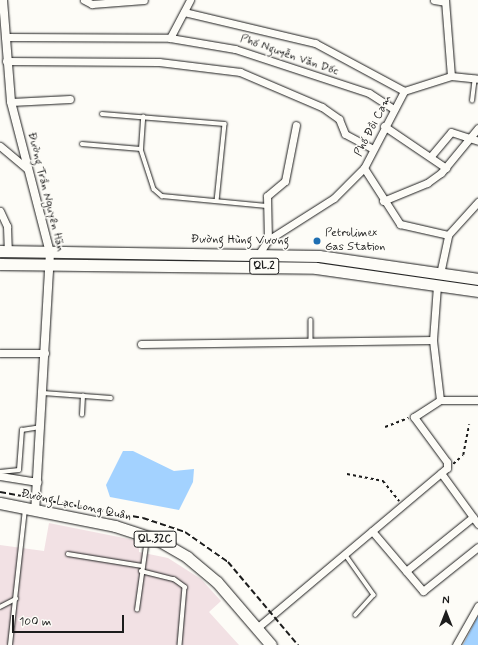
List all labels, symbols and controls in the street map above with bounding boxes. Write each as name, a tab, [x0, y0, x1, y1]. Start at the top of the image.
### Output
street label: Phố Nguyễn Văn Dốc	[238, 32, 340, 80]
street label: Phố Đồi Cam	[352, 93, 396, 159]
street label: Đường Trần Nguyên Hãn	[23, 131, 67, 253]
place label: Petrolimex Gas Station	[325, 227, 383, 255]
street label: Đường Hùng Vương	[191, 233, 289, 249]
marker: Petrolimex Gas Station	[312, 236, 322, 246]
road number: QL.2	[249, 257, 279, 275]
street label: Đường Lạc Long Quân	[20, 487, 132, 525]
road number: QL.32C	[133, 530, 177, 548]
north arrow	[426, 593, 466, 633]
text: N	[442, 594, 450, 608]
scale bar	[14, 607, 126, 633]
text: 100 m	[19, 614, 51, 630]

